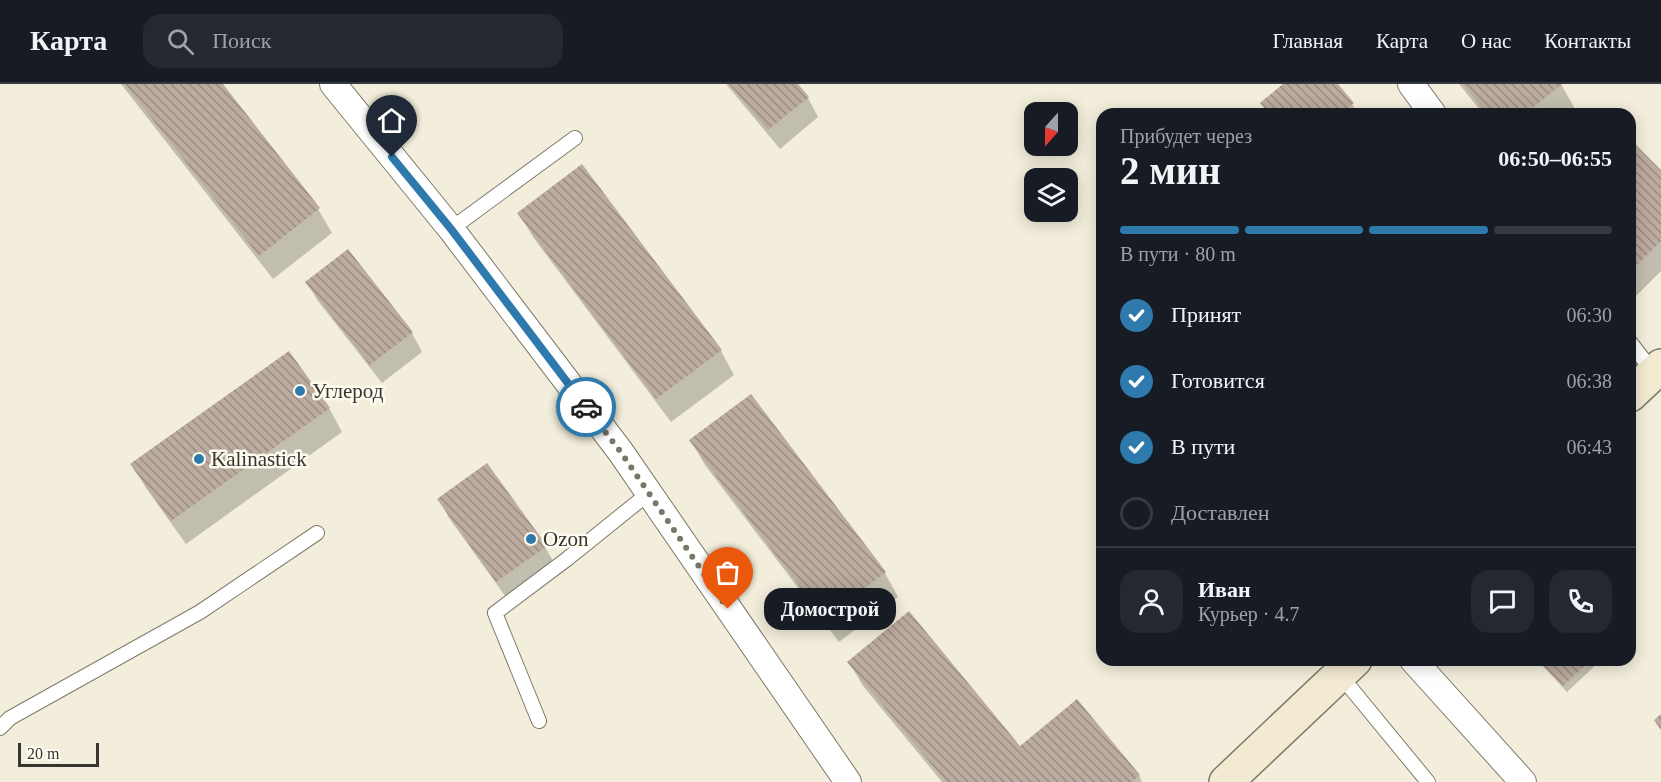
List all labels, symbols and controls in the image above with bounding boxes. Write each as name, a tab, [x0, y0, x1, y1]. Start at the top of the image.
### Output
search box	[143, 14, 563, 68]
text: Карта	[30, 25, 107, 56]
icon: search	[164, 25, 197, 58]
text: Поиск	[212, 28, 271, 53]
text: Главная	[1273, 29, 1343, 53]
text: Карта	[1376, 29, 1428, 53]
text: О нас	[1461, 29, 1511, 53]
text: Контакты	[1544, 29, 1631, 53]
pin	[366, 95, 417, 157]
north arrow	[1024, 102, 1078, 156]
map controls	[1024, 102, 1078, 222]
icon: home	[375, 104, 408, 137]
text: Прибудет через	[1120, 125, 1252, 147]
text: 06:50–06:55	[1498, 146, 1612, 171]
text: 2 мин	[1120, 149, 1221, 192]
button: layers	[1024, 168, 1078, 222]
text: В пути · 80 m	[1120, 243, 1236, 265]
icon: check	[1120, 299, 1153, 332]
text: Принят	[1171, 302, 1241, 327]
text: 06:30	[1566, 304, 1612, 326]
icon: check	[1120, 365, 1153, 398]
text: Готовится	[1171, 368, 1265, 393]
text: 06:38	[1566, 370, 1612, 392]
courier	[556, 377, 616, 437]
place label: Углерод	[312, 379, 384, 403]
marker: Углерод	[293, 384, 307, 398]
icon: car	[570, 391, 603, 424]
icon: check	[1120, 431, 1153, 464]
text: В пути	[1171, 434, 1235, 459]
text: 06:43	[1566, 436, 1612, 458]
place label: Kalinastick	[211, 447, 307, 471]
marker: Kalinastick	[192, 452, 206, 466]
text: Доставлен	[1171, 500, 1270, 525]
place label: Ozon	[543, 527, 589, 551]
marker: Ozon	[524, 532, 538, 546]
pin	[702, 547, 753, 609]
icon: bag	[711, 556, 744, 589]
button: person	[1120, 570, 1183, 633]
button: chat	[1471, 570, 1534, 633]
button: phone	[1549, 570, 1612, 633]
text: Иван	[1198, 577, 1251, 602]
callout: Домострой	[764, 588, 896, 630]
text: Домострой	[781, 598, 879, 620]
text: Курьер · 4.7	[1198, 603, 1300, 625]
scale bar	[18, 740, 99, 768]
text: 20 m	[27, 745, 59, 762]

